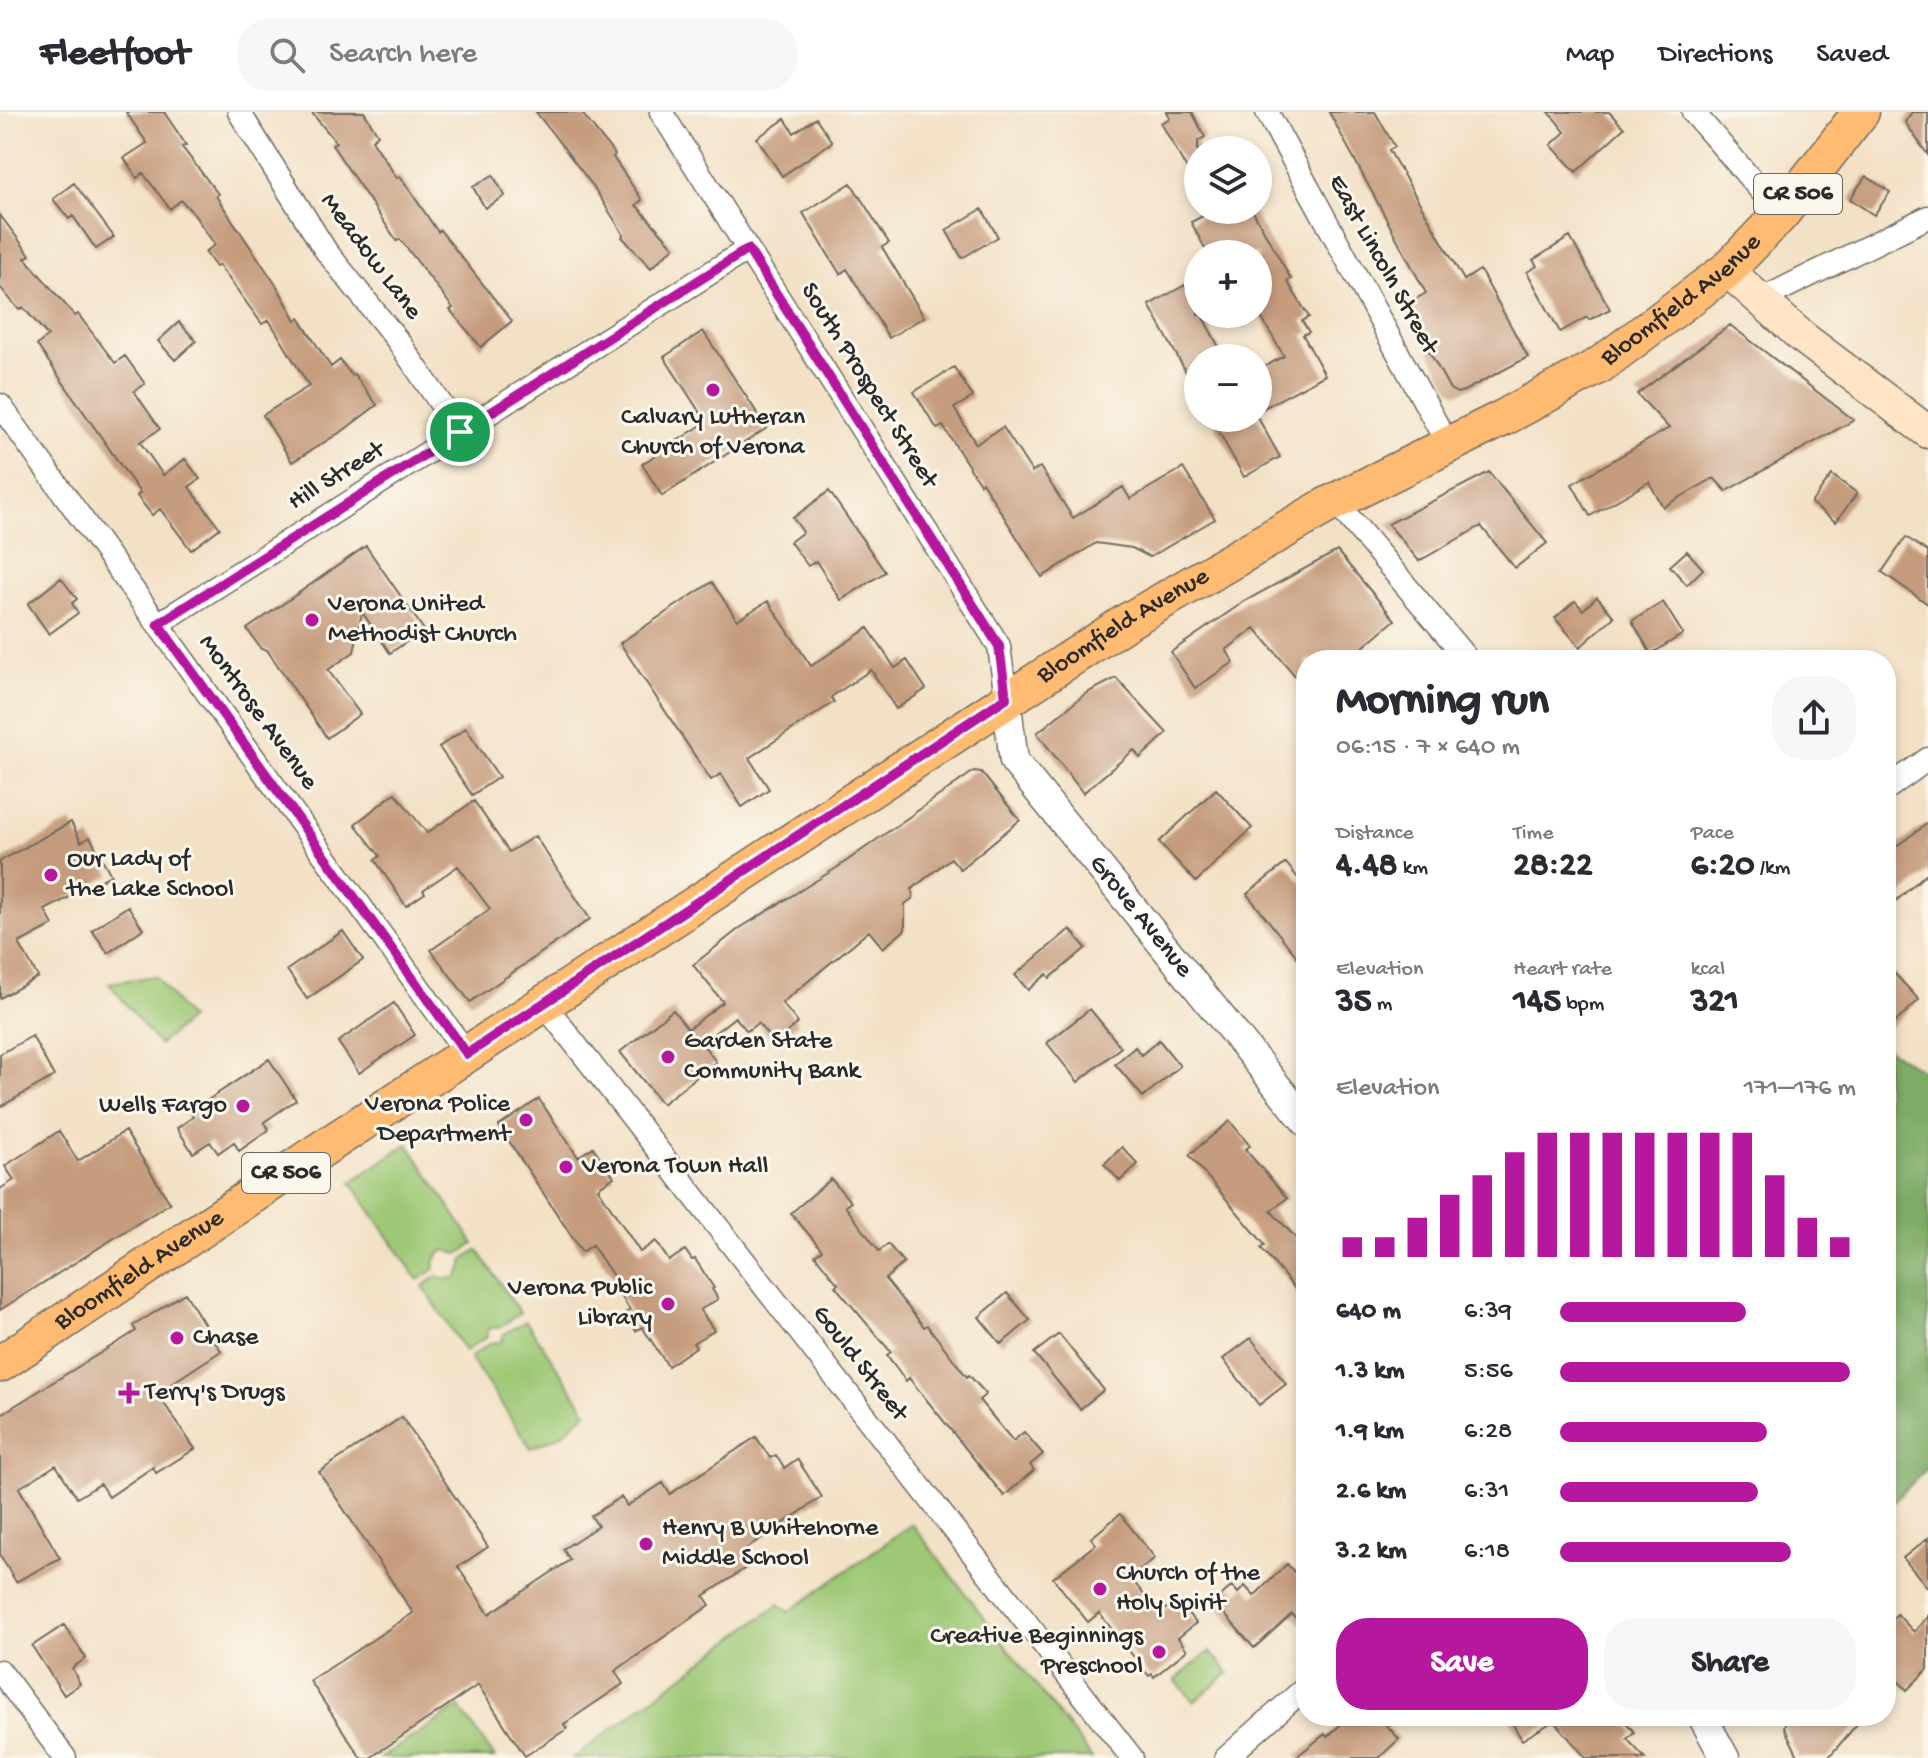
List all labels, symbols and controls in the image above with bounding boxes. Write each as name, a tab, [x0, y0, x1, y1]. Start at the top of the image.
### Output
search box	[237, 19, 797, 91]
text: Fleetfoot	[40, 33, 189, 77]
icon: search	[265, 33, 309, 77]
text: Search here	[329, 38, 477, 73]
text: Map	[1566, 39, 1614, 72]
text: Directions	[1658, 39, 1772, 72]
text: Saved	[1816, 39, 1888, 72]
map controls	[1184, 136, 1272, 432]
button: layers	[1184, 136, 1272, 224]
street label: East Lincoln Street	[1320, 170, 1445, 362]
road number: CR 506	[1754, 174, 1842, 214]
street label: Meadow Lane	[312, 188, 428, 327]
street label: Bloomfield Avenue	[1594, 227, 1769, 375]
button: +	[1184, 240, 1272, 328]
street label: South Prospect Street	[792, 278, 945, 496]
button: −	[1184, 344, 1272, 432]
marker: Calvary Lutheran Church of Verona	[704, 381, 722, 399]
pin	[426, 398, 494, 466]
place label: Calvary Lutheran Church of Verona	[621, 403, 806, 464]
icon: arrive	[438, 410, 482, 454]
street label: Hill Street	[283, 434, 393, 519]
street label: Bloomfield Avenue	[1031, 561, 1216, 692]
place label: Verona United Methodist Church	[327, 590, 517, 651]
marker: Verona United Methodist Church	[303, 611, 321, 629]
street label: Montrose Avenue	[190, 629, 324, 797]
button: share	[1772, 676, 1856, 760]
text: Morning run	[1336, 677, 1549, 729]
text: 06:15 · 7 × 640 m	[1336, 733, 1520, 764]
text: Distance	[1336, 821, 1414, 847]
text: Time	[1513, 821, 1554, 847]
text: Pace	[1691, 821, 1734, 847]
place label: Our Lady of the Lake School	[65, 845, 234, 906]
text: 4.48	[1336, 847, 1397, 887]
text: 28:22	[1513, 847, 1593, 887]
text: 6:20	[1691, 847, 1755, 887]
street label: Grove Avenue	[1081, 849, 1199, 985]
text: km	[1397, 856, 1428, 882]
text: /km	[1755, 856, 1790, 882]
marker: Our Lady of the Lake School	[42, 866, 60, 884]
text: Elevation	[1336, 957, 1423, 983]
text: Heart rate	[1513, 957, 1612, 983]
text: kcal	[1691, 957, 1725, 983]
text: 35	[1336, 983, 1372, 1023]
text: 145	[1513, 983, 1561, 1023]
text: 321	[1691, 983, 1739, 1023]
text: m	[1372, 992, 1392, 1018]
text: bpm	[1561, 992, 1604, 1018]
place label: Garden State Community Bank	[684, 1027, 862, 1088]
marker: Garden State Community Bank	[659, 1048, 677, 1066]
text: Elevation	[1336, 1074, 1439, 1105]
text: 171–176 m	[1744, 1074, 1856, 1105]
place label: Verona Police Department	[364, 1090, 512, 1151]
place label: Wells Fargo	[99, 1091, 227, 1122]
marker: Wells Fargo	[234, 1097, 252, 1115]
marker: Verona Police Department	[517, 1111, 535, 1129]
place label: Verona Town Hall	[581, 1152, 768, 1183]
road number: CR 506	[242, 1153, 330, 1193]
marker: Verona Town Hall	[557, 1158, 575, 1176]
street label: Bloomfield Avenue	[48, 1203, 231, 1339]
place label: Verona Public Library	[507, 1274, 653, 1335]
marker: Verona Public Library	[659, 1295, 677, 1313]
text: 640 m	[1336, 1297, 1401, 1328]
text: 6:39	[1464, 1297, 1512, 1328]
street label: Gould Street	[804, 1300, 915, 1430]
place label: Chase	[193, 1323, 259, 1354]
marker: Chase	[168, 1329, 186, 1347]
text: 1.3 km	[1336, 1357, 1404, 1388]
text: 5:56	[1464, 1357, 1513, 1388]
place label: Terry's Drugs	[143, 1378, 286, 1409]
marker: Terry's Drugs	[120, 1384, 138, 1402]
text: 1.9 km	[1336, 1417, 1404, 1448]
text: 6:28	[1464, 1417, 1512, 1448]
text: 2.6 km	[1336, 1477, 1406, 1508]
text: 6:31	[1464, 1477, 1509, 1508]
place label: Henry B Whitehorne Middle School	[662, 1514, 879, 1575]
marker: Henry B Whitehorne Middle School	[637, 1535, 655, 1553]
text: 3.2 km	[1336, 1537, 1407, 1568]
text: 6:18	[1464, 1537, 1510, 1568]
place label: Church of the Holy Spirit	[1116, 1559, 1261, 1620]
marker: Church of the Holy Spirit	[1091, 1580, 1109, 1598]
button: Save	[1336, 1618, 1588, 1710]
button: Share	[1604, 1618, 1856, 1710]
place label: Creative Beginnings Preschool	[930, 1622, 1144, 1683]
marker: Creative Beginnings Preschool	[1150, 1643, 1168, 1661]

